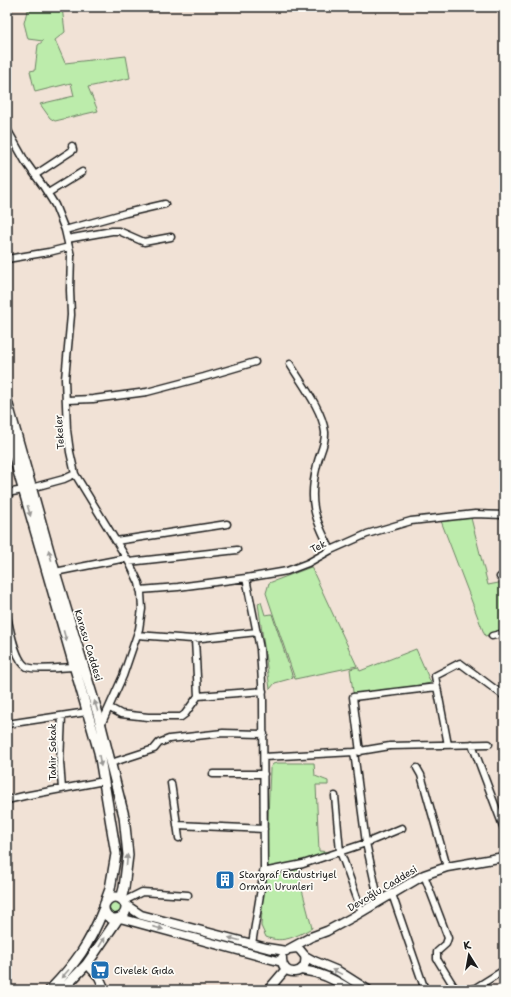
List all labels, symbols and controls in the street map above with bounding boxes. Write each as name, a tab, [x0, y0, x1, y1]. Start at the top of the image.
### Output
street label: Tekeler	[52, 414, 67, 450]
one-way arrow	[26, 505, 32, 517]
street label: Tek	[308, 537, 329, 556]
one-way arrow	[47, 548, 53, 561]
street label: Karasu Caddesi	[71, 608, 106, 683]
one-way arrow	[62, 630, 68, 642]
one-way arrow	[93, 700, 99, 712]
street label: Tahir Sokak	[46, 723, 59, 780]
one-way arrow	[97, 755, 103, 767]
one-way arrow	[124, 854, 130, 866]
street label: Devoğlu Caddesi	[345, 862, 420, 914]
place label: Stargraf Endustriyel Orman Urunleri	[239, 868, 337, 893]
building icon: Stargraf Endustriyel Orman Urunleri	[214, 869, 236, 891]
one-way arrow	[152, 925, 164, 931]
north arrow	[449, 935, 489, 975]
one-way arrow	[228, 936, 240, 942]
one-way arrow	[98, 937, 106, 947]
text: K	[462, 938, 473, 954]
supermarket icon: Civelek Gıda	[89, 959, 111, 981]
place label: Civelek Gıda	[114, 964, 175, 977]
one-way arrow	[61, 969, 70, 979]
one-way arrow	[332, 969, 343, 975]

